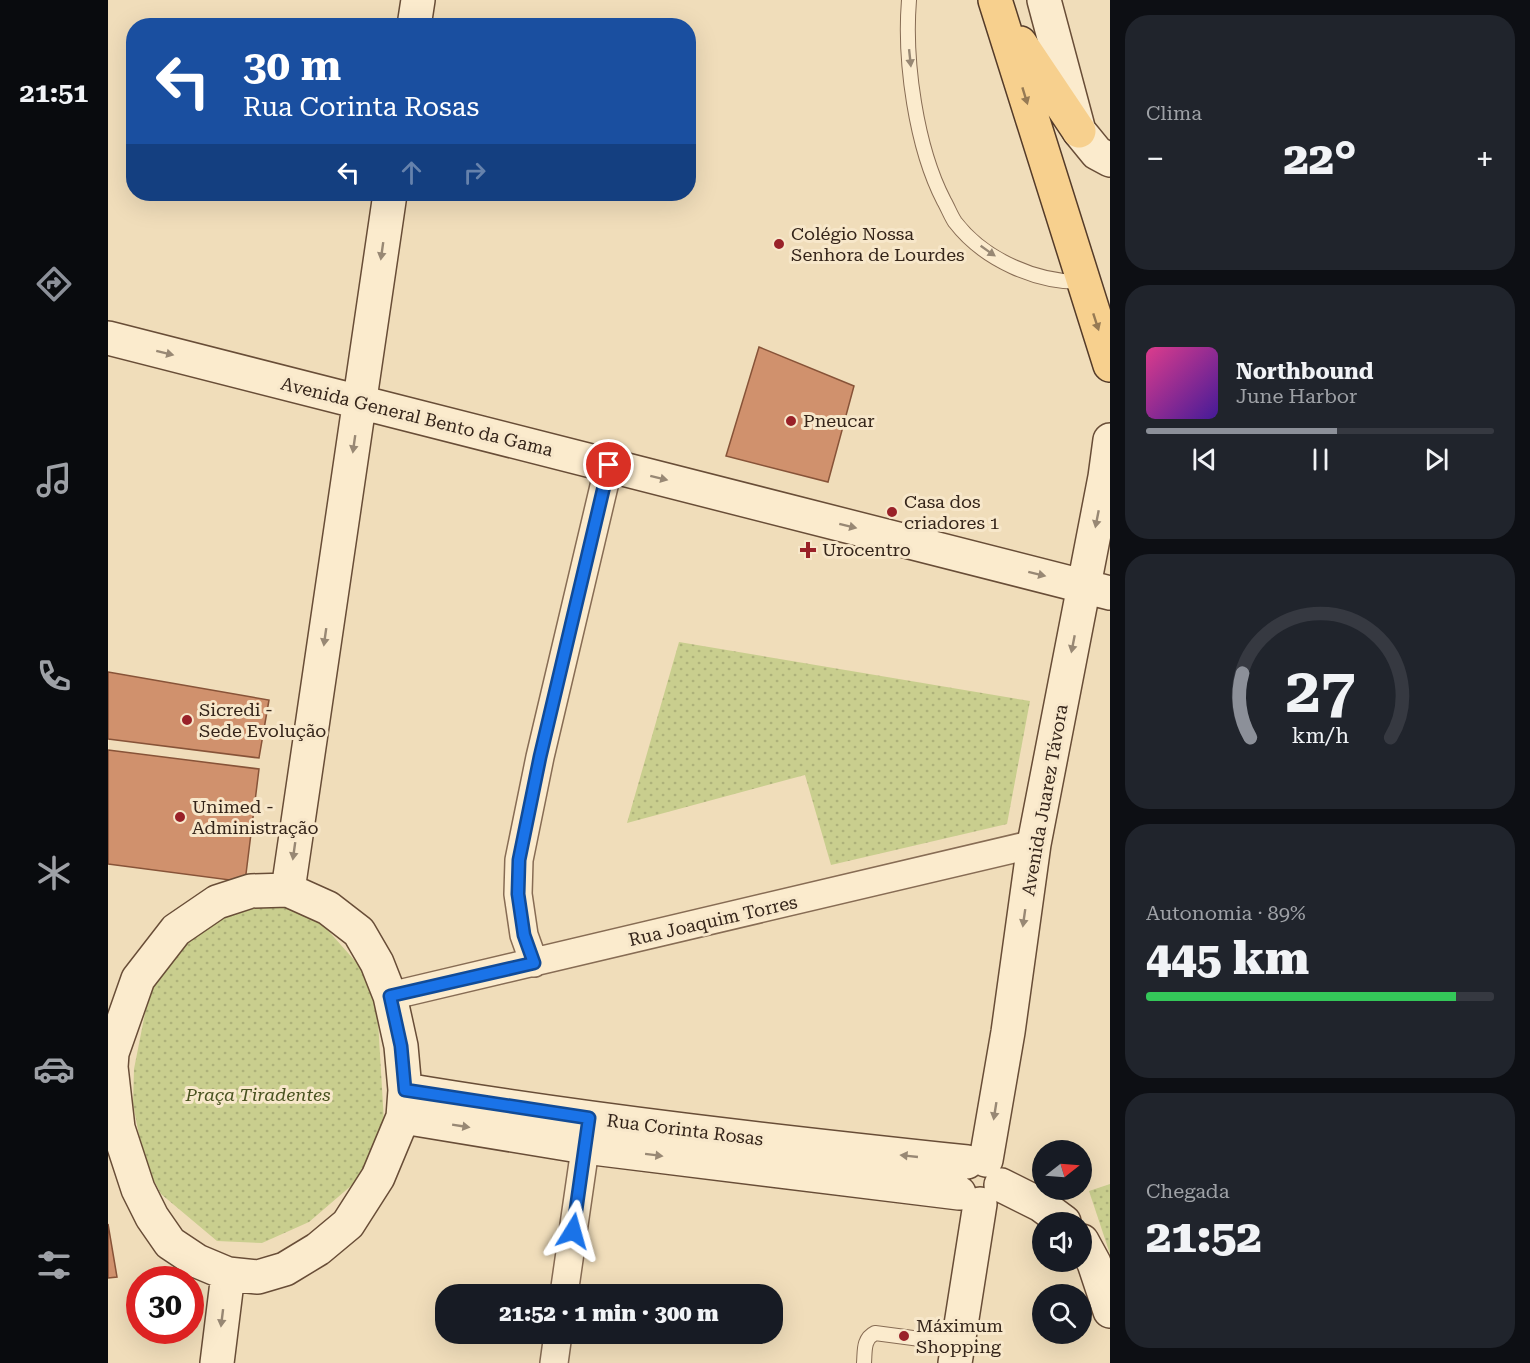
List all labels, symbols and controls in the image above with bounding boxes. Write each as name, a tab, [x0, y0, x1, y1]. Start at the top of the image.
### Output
text: 30 m	[243, 41, 341, 90]
icon: left	[144, 42, 222, 120]
one-way arrow	[905, 49, 914, 68]
text: 21:51	[20, 77, 88, 109]
one-way arrow	[1021, 87, 1030, 105]
text: Rua Corinta Rosas	[243, 91, 479, 123]
text: Clima	[1146, 101, 1202, 125]
text: 22°	[1284, 132, 1357, 185]
text: −	[1146, 139, 1164, 178]
text: +	[1476, 139, 1494, 178]
icon: left	[332, 156, 365, 189]
icon: ahead	[395, 156, 428, 189]
icon: right	[458, 156, 491, 189]
place label: Colégio Nossa Senhora de Lourdes	[791, 223, 965, 265]
marker: Colégio Nossa Senhora de Lourdes	[772, 237, 786, 251]
one-way arrow	[377, 242, 386, 261]
one-way arrow	[980, 245, 996, 257]
icon: directions	[33, 263, 75, 305]
one-way arrow	[1092, 313, 1102, 331]
one-way arrow	[156, 348, 174, 358]
text: Northbound	[1236, 359, 1374, 384]
street label: Avenida General Bento da Gama	[279, 372, 556, 461]
text: June Harbor	[1236, 384, 1357, 408]
place label: Pneucar	[803, 410, 875, 431]
marker: Pneucar	[784, 414, 798, 428]
one-way arrow	[349, 435, 358, 454]
pin	[583, 439, 634, 490]
icon: previous	[1188, 443, 1221, 476]
icon: pause	[1304, 443, 1337, 476]
icon: next	[1420, 443, 1453, 476]
icon: arrive	[592, 448, 625, 481]
icon: music	[33, 459, 75, 501]
one-way arrow	[650, 474, 668, 483]
place label: Casa dos criadores 1	[904, 491, 1000, 533]
marker: Casa dos criadores 1	[885, 505, 899, 519]
one-way arrow	[1092, 509, 1101, 528]
one-way arrow	[839, 522, 857, 532]
place label: Urocentro	[822, 539, 911, 560]
marker: Urocentro	[799, 541, 817, 559]
one-way arrow	[1028, 570, 1046, 580]
one-way arrow	[321, 628, 330, 647]
one-way arrow	[1068, 635, 1077, 654]
icon: phone	[33, 655, 75, 697]
text: 27	[1285, 655, 1355, 728]
place label: Sicredi - Sede Evolução	[199, 699, 326, 741]
street label: Avenida Juarez Távora	[1017, 702, 1072, 897]
marker: Sicredi - Sede Evolução	[180, 713, 194, 727]
text: km/h	[1291, 724, 1349, 749]
place label: Unimed - Administração	[192, 796, 318, 838]
marker: Unimed - Administração	[173, 810, 187, 824]
one-way arrow	[289, 842, 298, 861]
icon: climate	[33, 852, 75, 894]
street label: Rua Joaquim Torres	[627, 891, 799, 950]
text: Autonomia · 89%	[1146, 901, 1306, 925]
one-way arrow	[1019, 909, 1028, 928]
text: 445 km	[1146, 932, 1309, 985]
icon: car	[33, 1048, 75, 1090]
park label: Praça Tiradentes	[184, 1084, 331, 1105]
one-way arrow	[990, 1102, 999, 1121]
street label: Rua Corinta Rosas	[606, 1109, 764, 1150]
one-way arrow	[451, 1122, 470, 1131]
north arrow	[1032, 1140, 1092, 1200]
map controls	[1032, 1140, 1092, 1344]
one-way arrow	[644, 1151, 663, 1160]
one-way arrow	[899, 1151, 918, 1161]
text: Chegada	[1146, 1179, 1230, 1203]
position arrow	[541, 1199, 605, 1263]
text: 21:52	[1146, 1210, 1262, 1263]
button: sound	[1032, 1212, 1092, 1272]
icon: filters	[33, 1244, 75, 1286]
speed limit sign: 30	[126, 1266, 204, 1344]
button: search	[1032, 1284, 1092, 1344]
text: 21:52 · 1 min · 300 m	[499, 1301, 719, 1326]
one-way arrow	[218, 1309, 227, 1328]
place label: Máximum Shopping	[916, 1315, 1003, 1357]
marker: Máximum Shopping	[897, 1329, 911, 1343]

